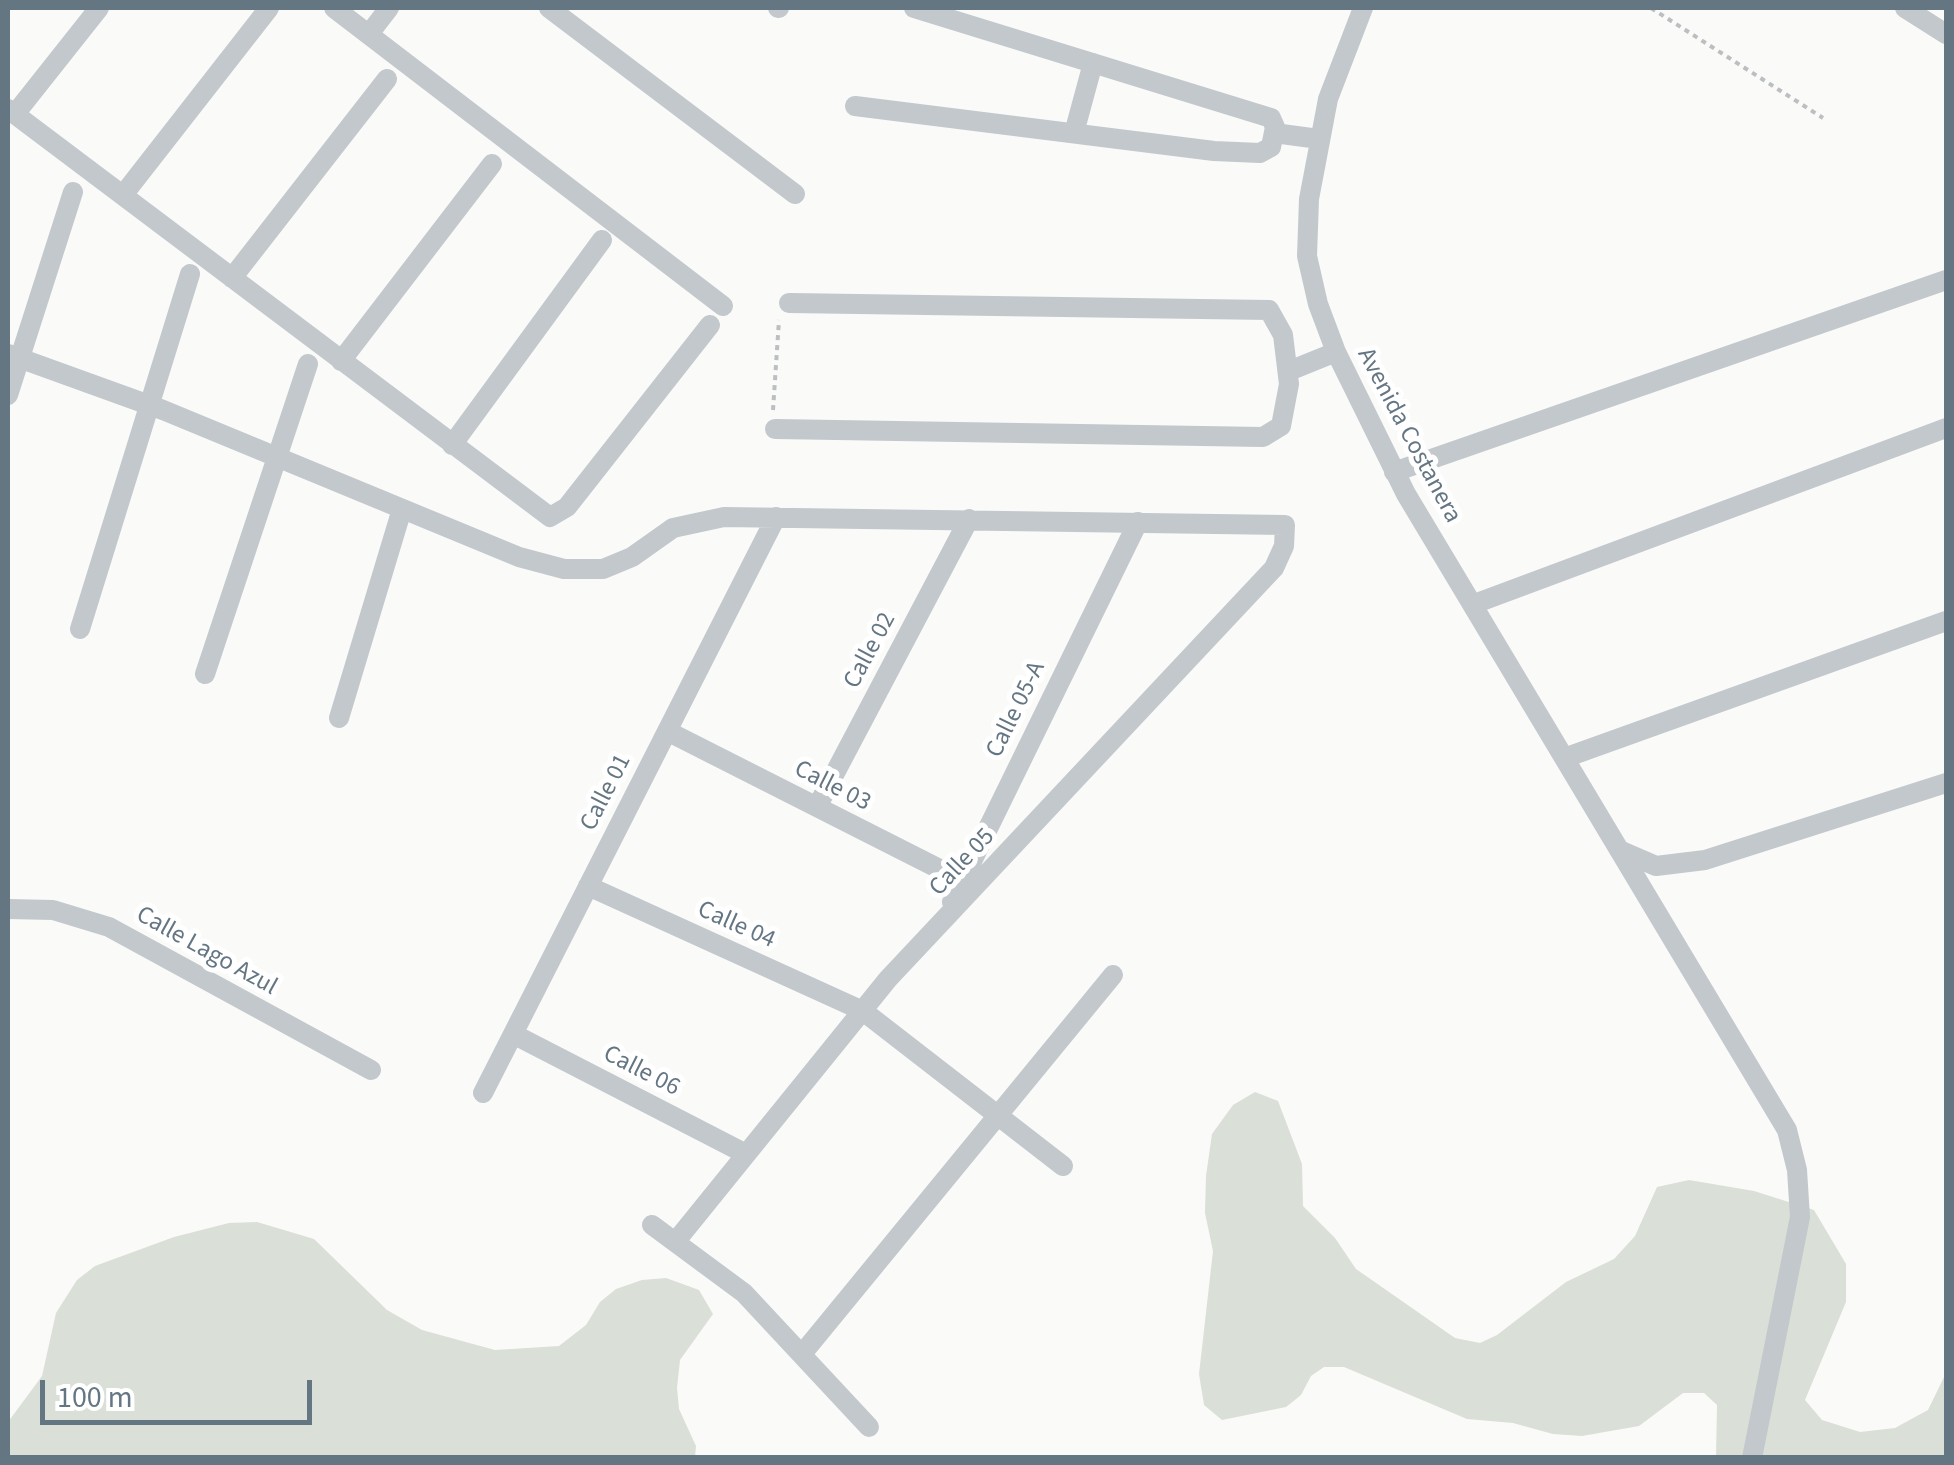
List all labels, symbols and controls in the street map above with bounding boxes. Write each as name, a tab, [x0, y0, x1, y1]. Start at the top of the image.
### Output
street label: Avenida Costanera	[1349, 343, 1467, 529]
street label: Calle 02	[839, 608, 903, 694]
street label: Calle 05-A	[981, 657, 1053, 763]
street label: Calle 01	[575, 750, 639, 836]
street label: Calle 03	[789, 755, 875, 819]
street label: Calle 05	[924, 823, 1002, 903]
street label: Calle 04	[693, 896, 779, 956]
street label: Calle Lago Azul	[130, 901, 282, 1003]
street label: Calle 06	[598, 1040, 684, 1104]
scale bar	[45, 1360, 318, 1422]
text: 100 m	[57, 1376, 133, 1419]

